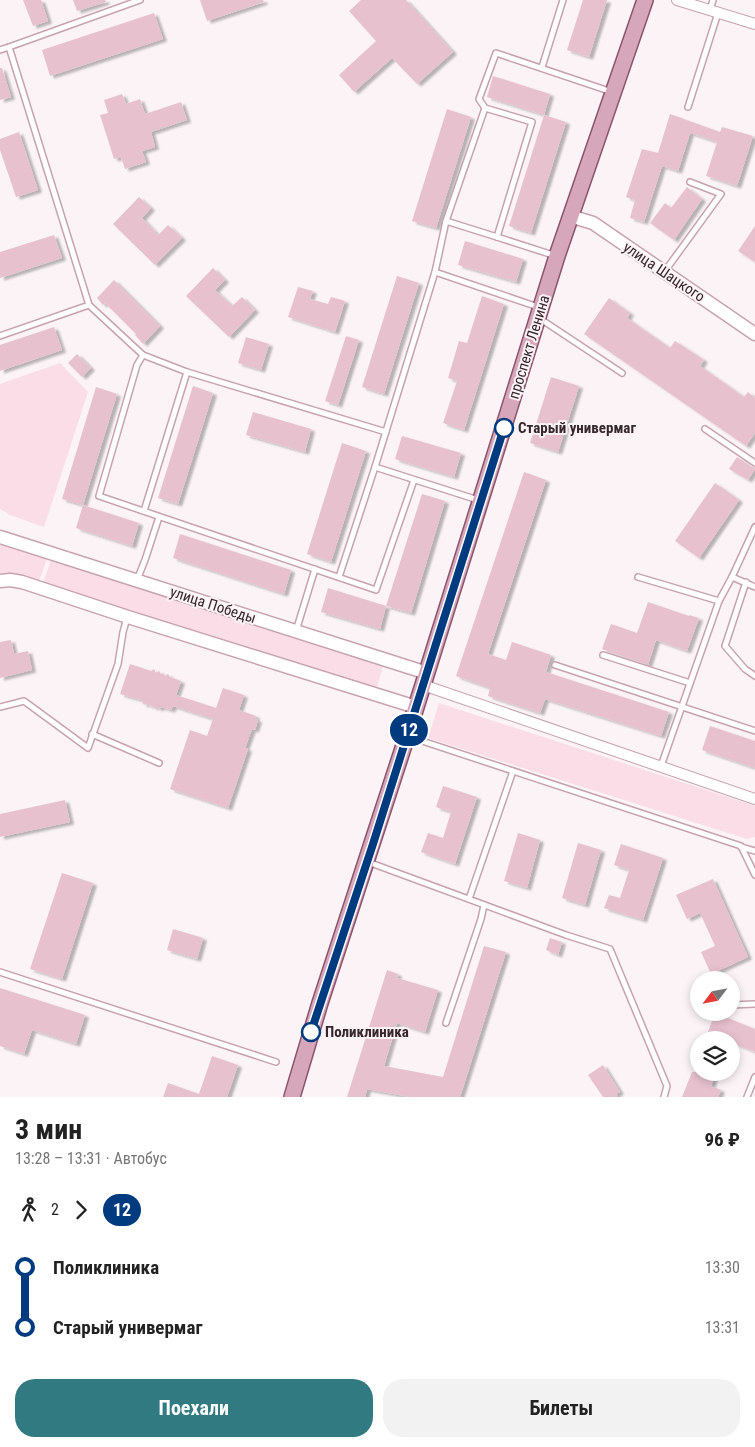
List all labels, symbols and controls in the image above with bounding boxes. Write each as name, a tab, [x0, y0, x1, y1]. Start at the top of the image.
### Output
street label: улица Шацкого	[620, 238, 708, 306]
street label: проспект Ленина	[505, 293, 553, 401]
marker: Старый универмаг	[494, 418, 514, 438]
place label: Старый универмаг	[518, 419, 636, 437]
street label: улица Победы	[168, 583, 258, 627]
line badge: 12	[386, 714, 432, 746]
text: 12	[400, 719, 418, 740]
north arrow	[690, 971, 740, 1021]
map controls	[690, 971, 740, 1081]
marker: Поликлиника	[301, 1022, 321, 1042]
place label: Поликлиника	[325, 1023, 409, 1041]
button: layers	[690, 1031, 740, 1081]
text: 3 мин	[15, 1113, 82, 1146]
text: 96 ₽	[705, 1128, 740, 1151]
text: 13:28 – 13:31 · Автобус	[15, 1149, 167, 1168]
icon: walk	[15, 1196, 43, 1224]
icon: forward	[67, 1196, 95, 1224]
text: 12	[113, 1199, 131, 1220]
text: 2	[51, 1200, 59, 1219]
text: Поликлиника	[53, 1256, 159, 1279]
text: 13:30	[705, 1258, 740, 1277]
text: Старый универмаг	[53, 1316, 202, 1339]
text: 13:31	[705, 1318, 740, 1337]
button: Поехали	[15, 1379, 373, 1437]
button: Билеты	[383, 1379, 740, 1437]

